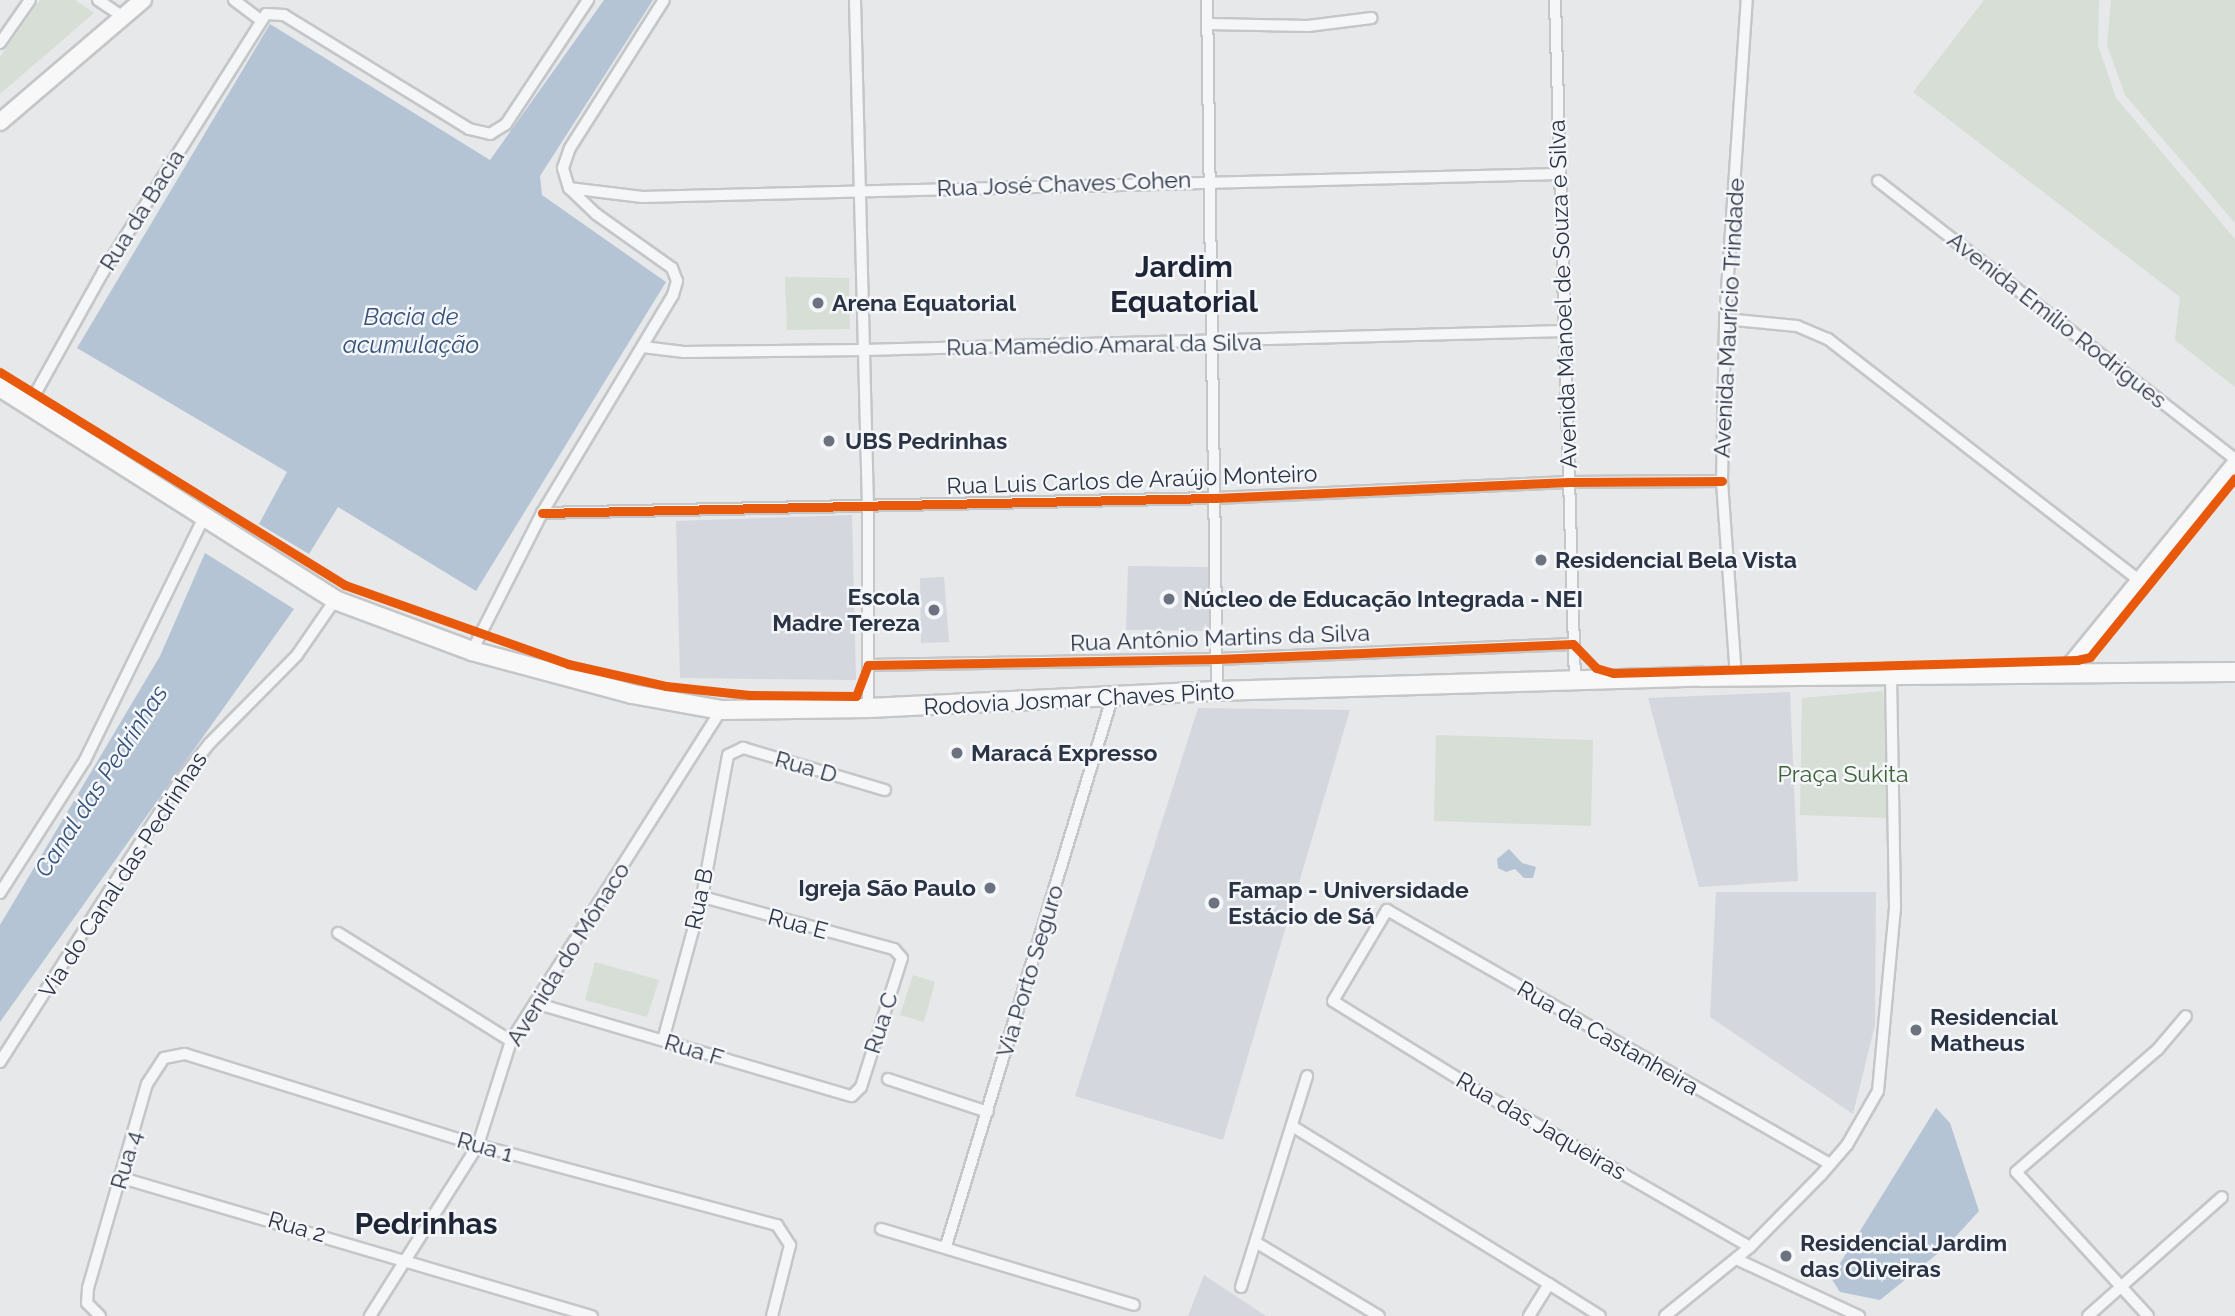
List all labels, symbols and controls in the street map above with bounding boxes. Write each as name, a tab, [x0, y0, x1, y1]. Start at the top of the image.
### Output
street label: Avenida Manoel de Souza e Silva	[1543, 119, 1583, 469]
street label: Rua da Bacia	[94, 144, 190, 276]
street label: Rua José Chaves Cohen	[936, 166, 1192, 202]
street label: Avenida Maurício Trindade	[1708, 177, 1750, 459]
street label: Avenida Emílio Rodrigues	[1942, 226, 2172, 414]
district label: Jardim Equatorial	[1110, 249, 1258, 320]
place label: Arena Equatorial	[832, 289, 1016, 317]
marker: Arena Equatorial	[810, 295, 826, 311]
water label: Bacia de acumulação	[343, 303, 479, 359]
street label: Rua Mamédio Amaral da Silva	[945, 328, 1263, 362]
place label: UBS Pedrinhas	[845, 427, 1007, 455]
marker: UBS Pedrinhas	[819, 431, 839, 451]
street label: Rua Luis Carlos de Araújo Monteiro	[946, 460, 1318, 500]
place label: Residencial Bela Vista	[1555, 546, 1798, 574]
marker: Residencial Bela Vista	[1533, 552, 1549, 568]
place label: Escola Madre Tereza	[771, 583, 920, 637]
place label: Núcleo de Educação Integrada - NEI	[1183, 585, 1583, 613]
marker: Núcleo de Educação Integrada - NEI	[1161, 591, 1177, 607]
marker: Escola Madre Tereza	[926, 602, 942, 618]
street label: Rua Antônio Martins da Silva	[1069, 619, 1371, 657]
street label: Rodovia Josmar Chaves Pinto	[922, 677, 1236, 721]
water label: Canal das Pedrinhas	[28, 680, 174, 882]
place label: Maracá Expresso	[971, 739, 1157, 767]
street label: Rua D	[772, 745, 840, 789]
marker: Maracá Expresso	[949, 745, 965, 761]
street label: Via do Canal das Pedrinhas	[33, 746, 213, 1004]
park label: Praça Sukita	[1778, 760, 1908, 788]
street label: Avenida do Mônaco	[500, 857, 636, 1051]
street label: Rua B	[679, 866, 719, 932]
place label: Igreja São Paulo	[798, 874, 976, 902]
place label: Famap - Universidade Estácio de Sá	[1228, 876, 1469, 930]
marker: Igreja São Paulo	[982, 880, 998, 896]
street label: Via Porto Seguro	[991, 882, 1069, 1060]
marker: Famap - Universidade Estácio de Sá	[1206, 895, 1222, 911]
street label: Rua E	[765, 903, 831, 945]
street label: Rua da Castanheira	[1512, 975, 1704, 1101]
street label: Rua C	[858, 989, 904, 1057]
place label: Residencial Matheus	[1930, 1003, 2058, 1057]
marker: Residencial Matheus	[1908, 1022, 1924, 1038]
street label: Rua F	[661, 1028, 727, 1072]
street label: Rua das Jaqueiras	[1451, 1066, 1631, 1186]
street label: Rua 1	[454, 1126, 516, 1168]
street label: Rua 4	[105, 1128, 147, 1192]
street label: Rua 2	[265, 1206, 329, 1248]
district label: Pedrinhas	[354, 1206, 498, 1242]
place label: Residencial Jardim das Oliveiras	[1800, 1229, 2008, 1283]
marker: Residencial Jardim das Oliveiras	[1778, 1248, 1794, 1264]

